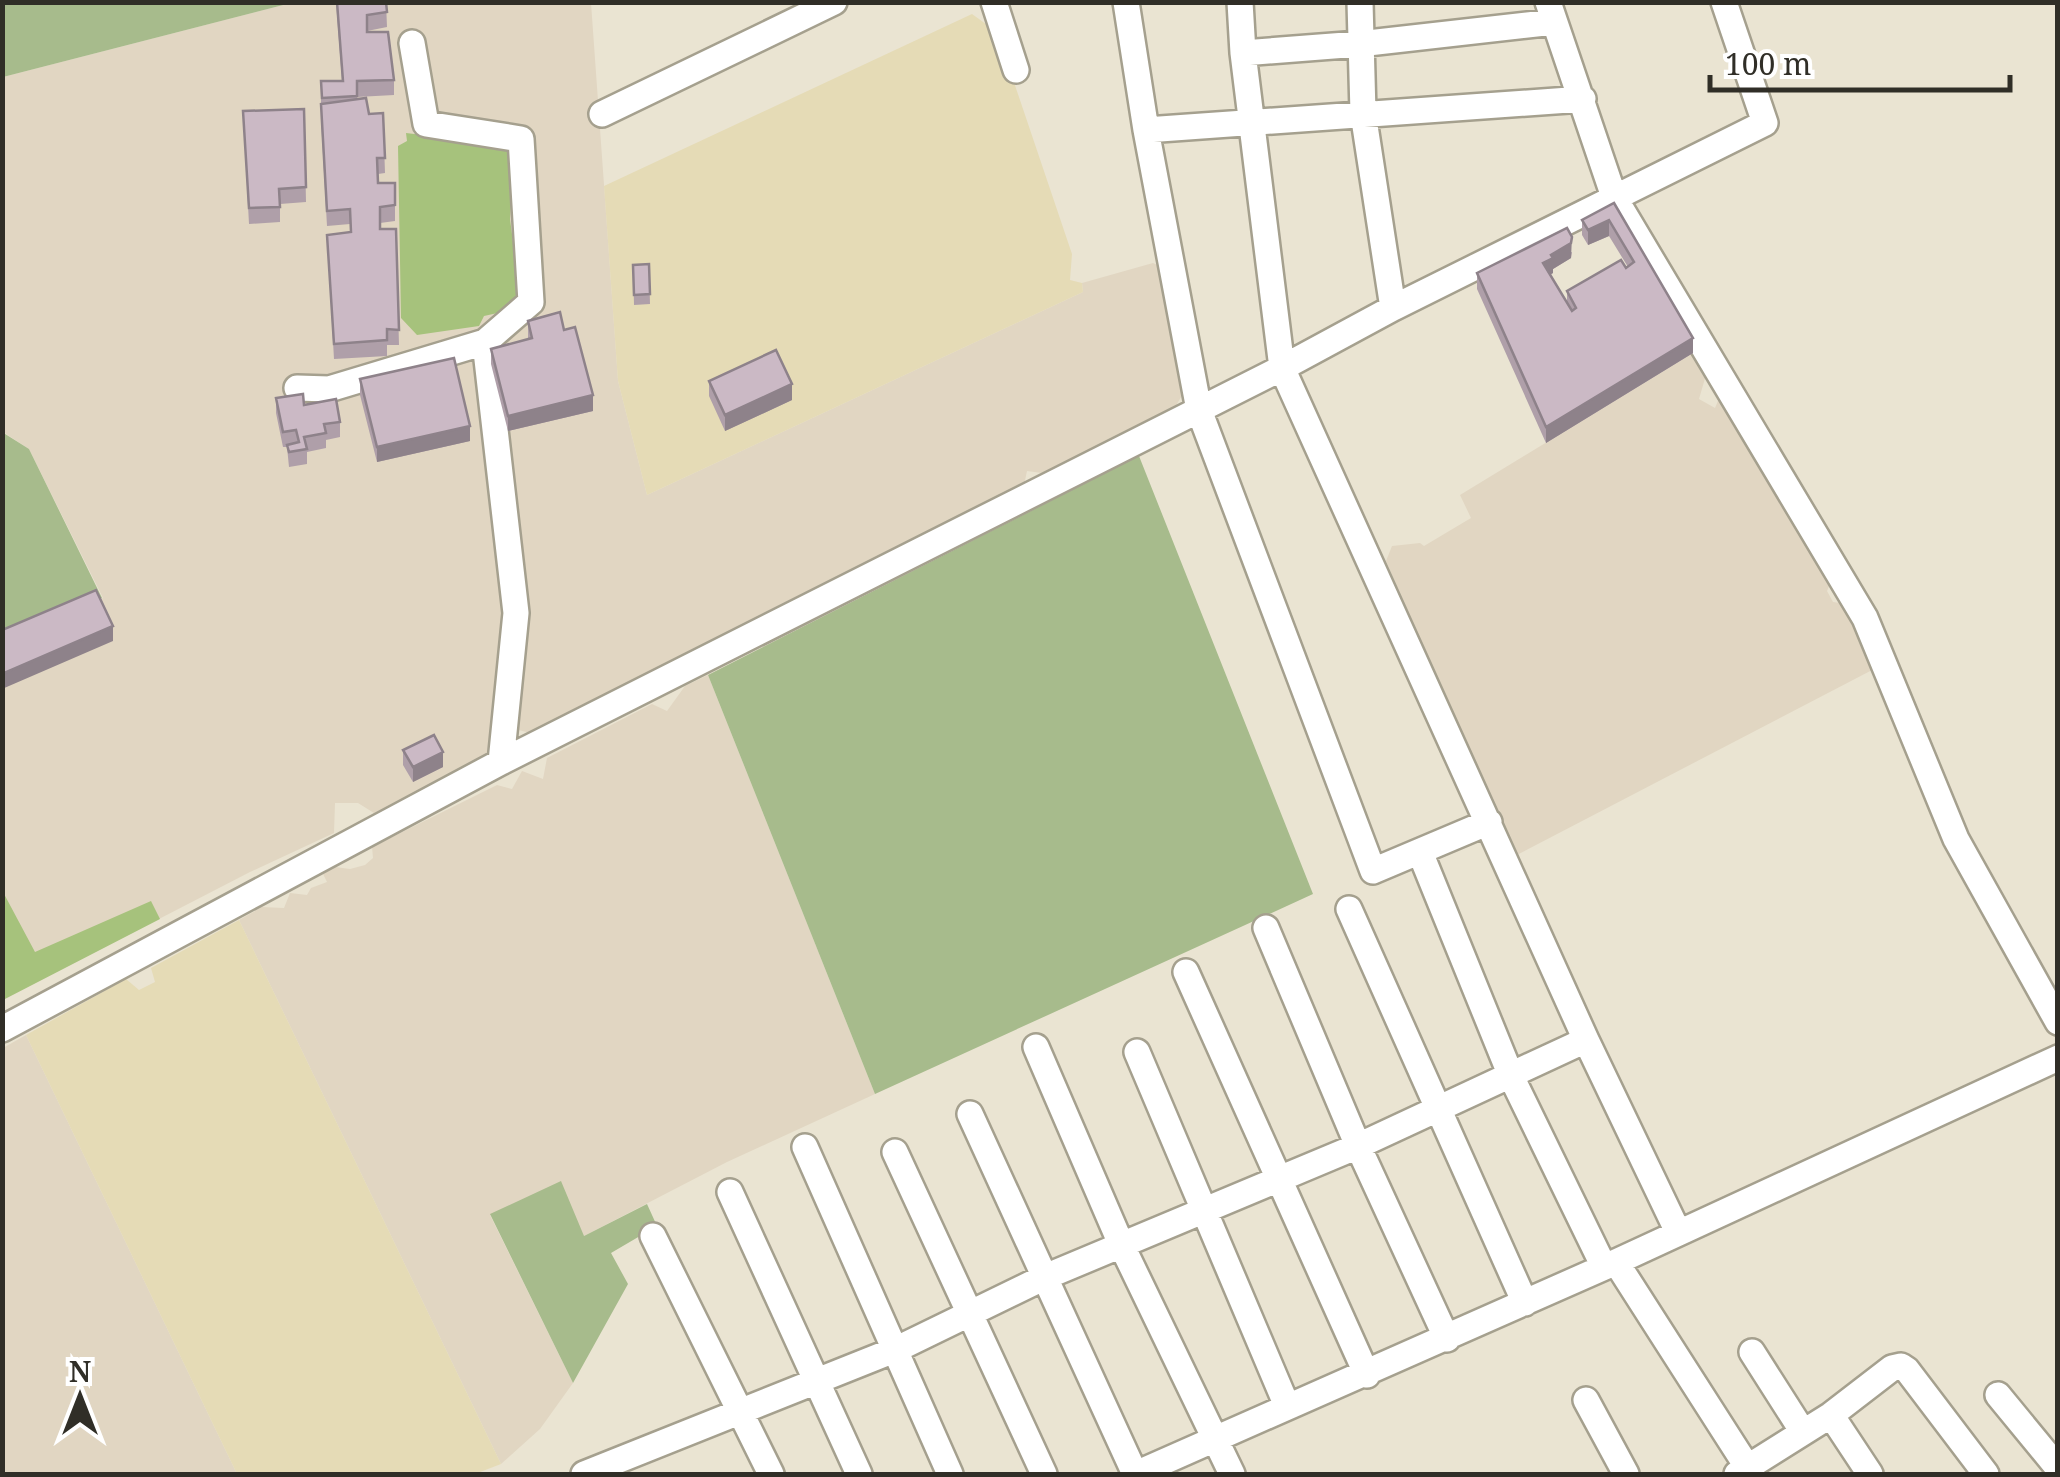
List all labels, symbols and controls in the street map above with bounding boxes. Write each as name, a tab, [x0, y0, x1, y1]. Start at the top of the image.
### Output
scale bar	[1710, 30, 2010, 92]
text: 100 m	[1725, 43, 1811, 84]
north arrow	[30, 1347, 130, 1447]
text: N	[69, 1352, 91, 1390]

